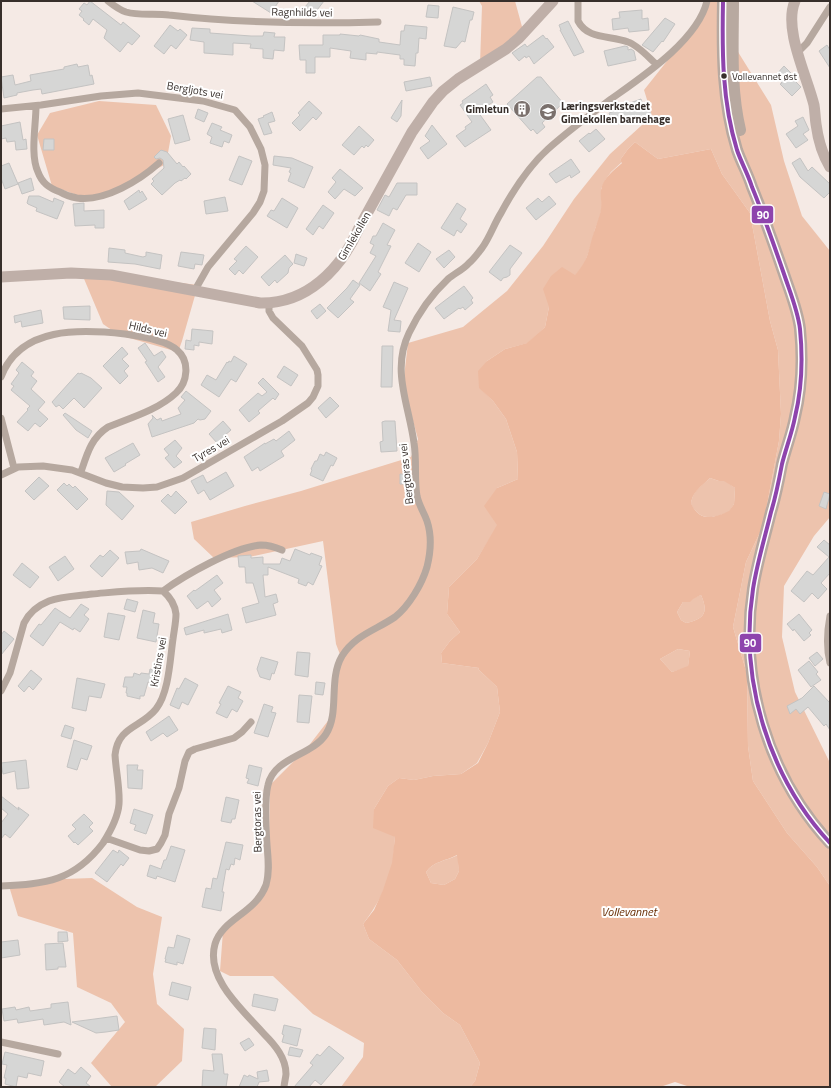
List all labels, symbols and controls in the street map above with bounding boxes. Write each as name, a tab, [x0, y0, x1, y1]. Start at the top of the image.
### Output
street label: Ragnhilds vei	[271, 3, 333, 21]
place label: Vollevannet øst	[732, 69, 798, 84]
marker: Vollevannet øst	[719, 71, 729, 81]
street label: Bergljots vei	[166, 77, 224, 103]
place label: Læringsverkstedet Gimlekollen barnehage	[561, 98, 671, 127]
building icon: Gimletun	[512, 99, 532, 119]
place label: Gimletun	[465, 101, 509, 117]
school or university icon: Læringsverkstedet Gimlekollen barnehage	[538, 102, 558, 122]
line badge: 90	[751, 205, 774, 224]
text: 90	[757, 207, 769, 223]
street label: Gimlekollen	[334, 209, 374, 263]
street label: Hilds vei	[127, 317, 169, 341]
street label: Tyres vei	[190, 432, 232, 466]
street label: Bergtoras vei	[395, 443, 417, 505]
line badge: 90	[739, 633, 762, 653]
text: 90	[744, 635, 756, 651]
street label: Kristins vei	[146, 636, 170, 688]
street label: Bergtoras vei	[248, 791, 266, 853]
water label: Vollevannet	[601, 902, 658, 921]

